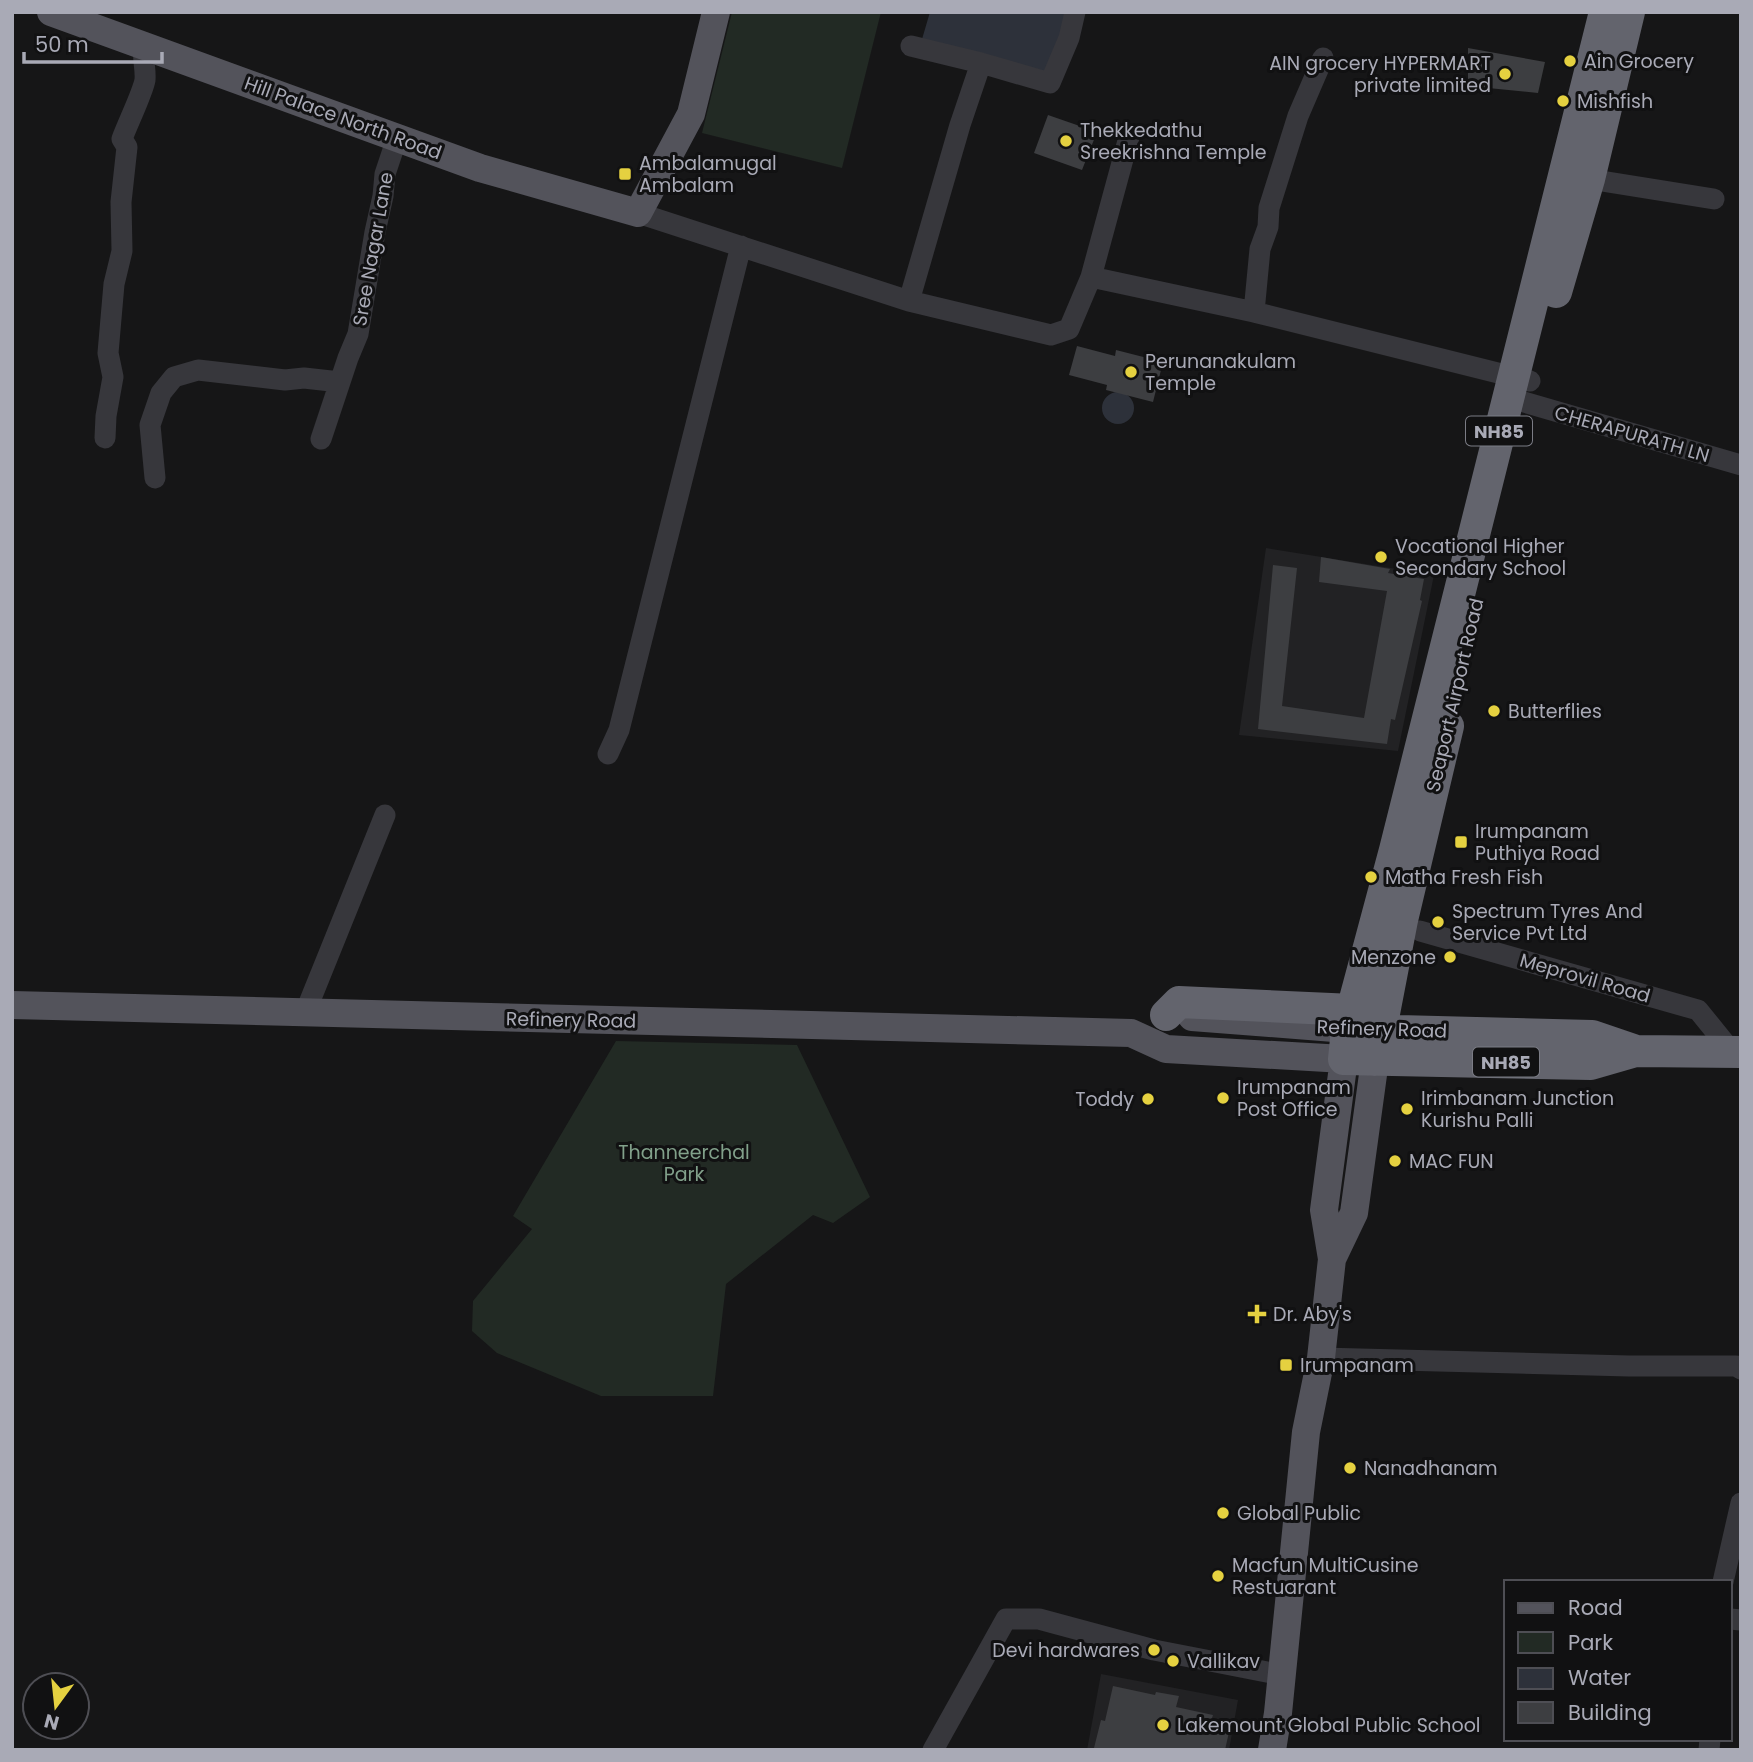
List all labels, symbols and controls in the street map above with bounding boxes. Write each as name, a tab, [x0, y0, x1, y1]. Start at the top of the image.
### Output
scale bar	[24, 21, 163, 65]
text: 50 m	[35, 30, 89, 59]
place label: Ain Grocery	[1584, 48, 1694, 75]
place label: AIN grocery HYPERMART private limited	[1269, 50, 1491, 99]
marker: Ain Grocery	[1562, 53, 1578, 69]
marker: AIN grocery HYPERMART private limited	[1497, 66, 1513, 82]
street label: Hill Palace North Road	[241, 70, 445, 166]
place label: Mishfish	[1577, 88, 1653, 115]
marker: Mishfish	[1555, 93, 1571, 109]
place label: Thekkedathu Sreekrishna Temple	[1080, 117, 1266, 166]
marker: Thekkedathu Sreekrishna Temple	[1058, 133, 1074, 149]
place label: Ambalamugal Ambalam	[639, 150, 777, 199]
marker: Ambalamugal Ambalam	[617, 166, 633, 182]
street label: Sree Nagar Lane	[346, 170, 400, 328]
place label: Perunanakulam Temple	[1145, 348, 1296, 397]
marker: Perunanakulam Temple	[1123, 364, 1139, 380]
street label: CHERAPURATH LN	[1551, 399, 1713, 469]
road number: NH85	[1466, 416, 1532, 446]
place label: Vocational Higher Secondary School	[1395, 533, 1566, 582]
marker: Vocational Higher Secondary School	[1373, 549, 1389, 565]
street label: Seaport Airport Road	[1420, 596, 1490, 794]
place label: Butterflies	[1508, 698, 1602, 725]
marker: Butterflies	[1486, 703, 1502, 719]
place label: Irumpanam Puthiya Road	[1475, 818, 1600, 867]
marker: Irumpanam Puthiya Road	[1453, 834, 1469, 850]
place label: Matha Fresh Fish	[1385, 864, 1543, 891]
marker: Matha Fresh Fish	[1363, 869, 1379, 885]
place label: Spectrum Tyres And Service Pvt Ltd	[1452, 898, 1643, 947]
marker: Spectrum Tyres And Service Pvt Ltd	[1430, 914, 1446, 930]
place label: Menzone	[1351, 944, 1436, 971]
street label: Meprovil Road	[1517, 946, 1653, 1010]
marker: Menzone	[1442, 949, 1458, 965]
street label: Refinery Road	[506, 1005, 636, 1035]
street label: Refinery Road	[1316, 1013, 1448, 1045]
road number: NH85	[1473, 1048, 1539, 1077]
place label: Irumpanam Post Office	[1237, 1074, 1351, 1123]
place label: Irimbanam Junction Kurishu Palli	[1421, 1085, 1614, 1134]
place label: Toddy	[1075, 1086, 1134, 1113]
marker: Irumpanam Post Office	[1215, 1090, 1231, 1106]
marker: Toddy	[1140, 1091, 1156, 1107]
marker: Irimbanam Junction Kurishu Palli	[1399, 1101, 1415, 1117]
park label: Thanneerchal Park	[618, 1139, 750, 1188]
place label: MAC FUN	[1409, 1148, 1494, 1175]
marker: MAC FUN	[1387, 1153, 1403, 1169]
place label: Dr. Aby's	[1273, 1301, 1352, 1328]
marker: Dr. Aby's	[1247, 1304, 1267, 1324]
place label: Irumpanam	[1300, 1352, 1414, 1379]
marker: Irumpanam	[1278, 1357, 1294, 1373]
place label: Nanadhanam	[1364, 1455, 1498, 1482]
marker: Nanadhanam	[1342, 1460, 1358, 1476]
place label: Global Public	[1237, 1500, 1361, 1527]
marker: Global Public	[1215, 1505, 1231, 1521]
place label: Macfun MultiCusine Restuarant	[1232, 1552, 1419, 1601]
marker: Macfun MultiCusine Restuarant	[1210, 1568, 1226, 1584]
legend	[1504, 1580, 1732, 1741]
text: Road	[1568, 1593, 1623, 1622]
text: Park	[1568, 1628, 1613, 1657]
place label: Devi hardwares	[992, 1637, 1140, 1664]
marker: Devi hardwares	[1146, 1642, 1162, 1658]
place label: Vallikav	[1187, 1648, 1260, 1675]
marker: Vallikav	[1165, 1653, 1181, 1669]
text: Water	[1568, 1663, 1631, 1692]
north arrow	[21, 1671, 91, 1741]
text: Building	[1568, 1698, 1652, 1727]
text: N	[41, 1707, 62, 1737]
place label: Lakemount Global Public School	[1177, 1712, 1481, 1739]
marker: Lakemount Global Public School	[1155, 1717, 1171, 1733]

